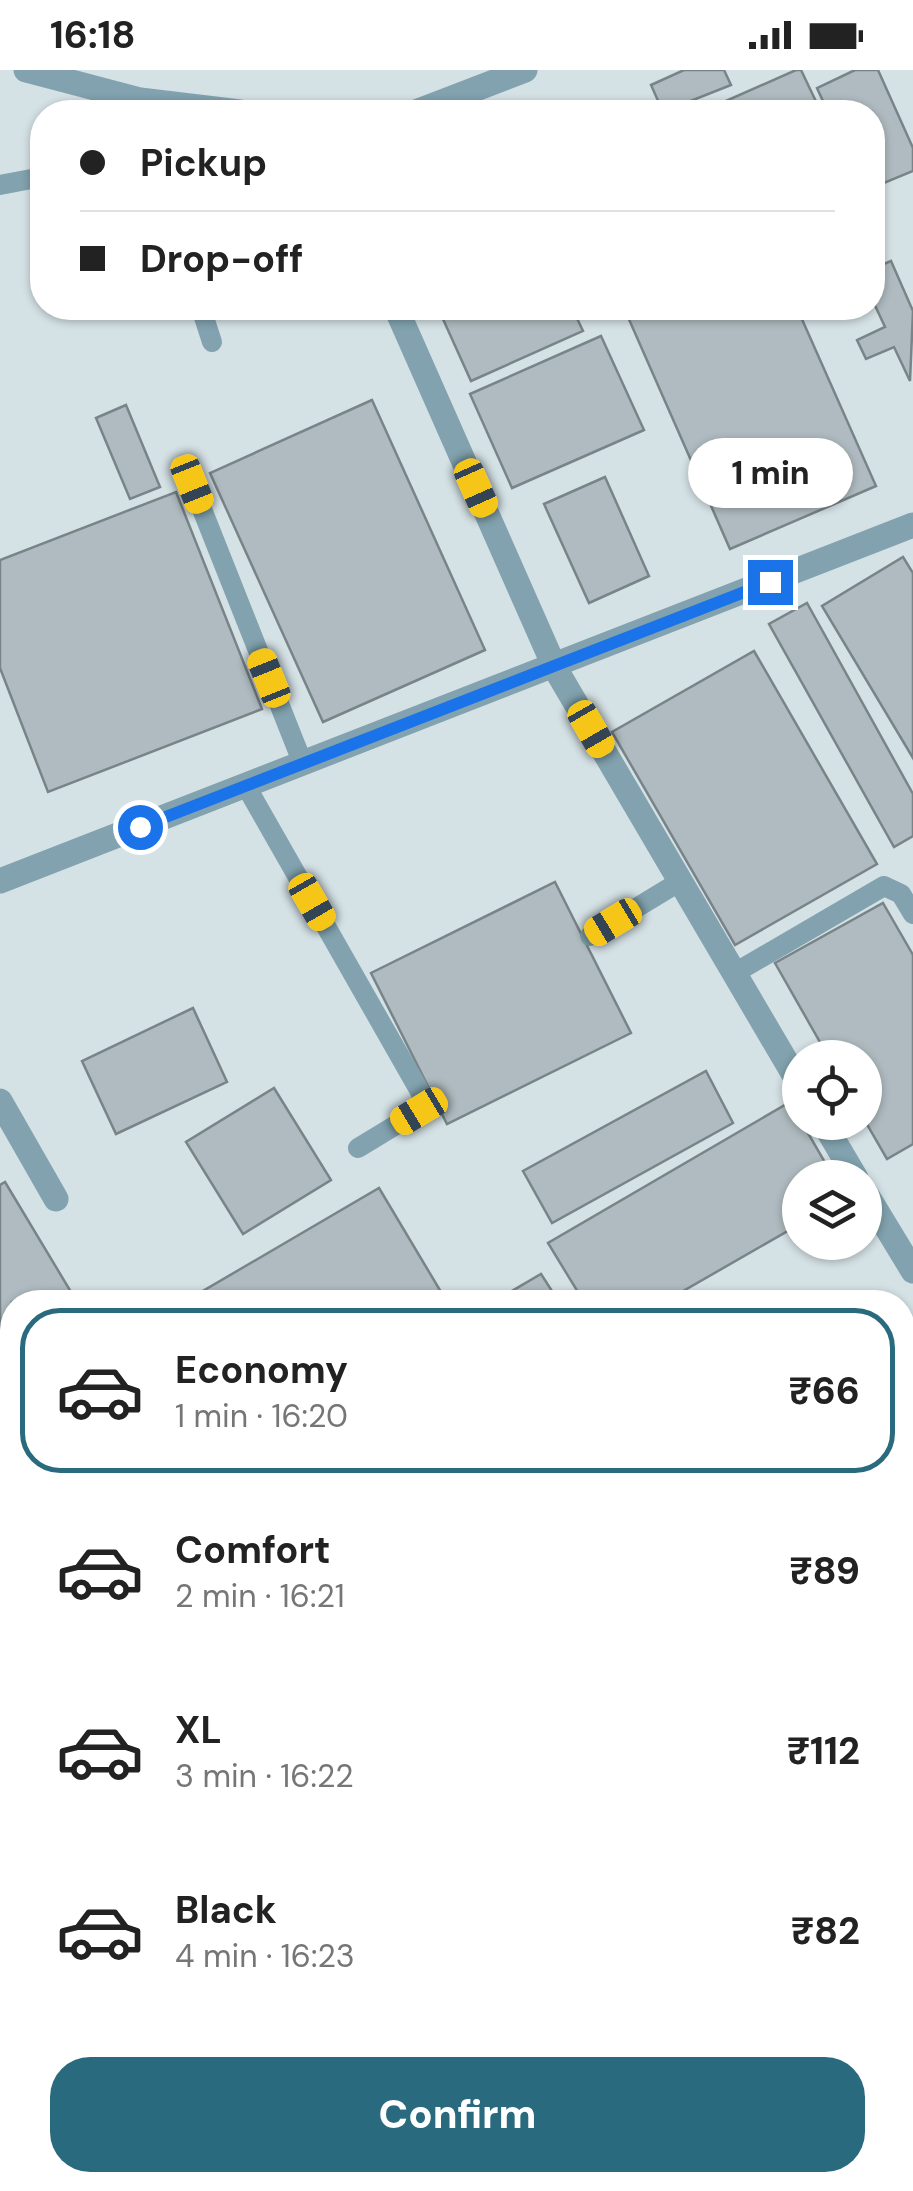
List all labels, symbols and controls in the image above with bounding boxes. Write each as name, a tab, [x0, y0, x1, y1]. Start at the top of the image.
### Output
text: 16:18	[50, 10, 135, 60]
text: Pickup	[140, 138, 267, 188]
text: Drop-off	[140, 234, 303, 284]
callout: 1 min	[688, 437, 852, 507]
car	[167, 451, 217, 517]
text: 1 min	[731, 452, 810, 494]
car	[450, 454, 502, 522]
route end	[748, 560, 793, 605]
car	[244, 645, 294, 711]
car	[563, 696, 619, 762]
route start	[118, 805, 163, 850]
car	[284, 869, 340, 935]
car	[580, 894, 646, 950]
map controls	[782, 1040, 882, 1260]
button: locate	[782, 1040, 882, 1140]
car	[386, 1083, 452, 1139]
button: layers	[782, 1160, 882, 1260]
text: Economy	[175, 1345, 348, 1395]
icon: car	[55, 1346, 145, 1436]
text: ₹66	[788, 1366, 860, 1416]
text: 1 min · 16:20	[175, 1395, 348, 1437]
text: Comfort	[175, 1525, 331, 1575]
icon: car	[55, 1526, 145, 1616]
text: ₹89	[789, 1546, 860, 1596]
text: 2 min · 16:21	[175, 1575, 345, 1617]
text: XL	[175, 1705, 222, 1755]
icon: car	[55, 1706, 145, 1796]
text: ₹112	[787, 1726, 860, 1776]
text: 3 min · 16:22	[175, 1755, 354, 1797]
text: Black	[175, 1885, 277, 1935]
icon: car	[55, 1886, 145, 1976]
text: ₹82	[791, 1906, 860, 1956]
text: 4 min · 16:23	[175, 1935, 355, 1977]
button: Confirm	[50, 2057, 865, 2172]

